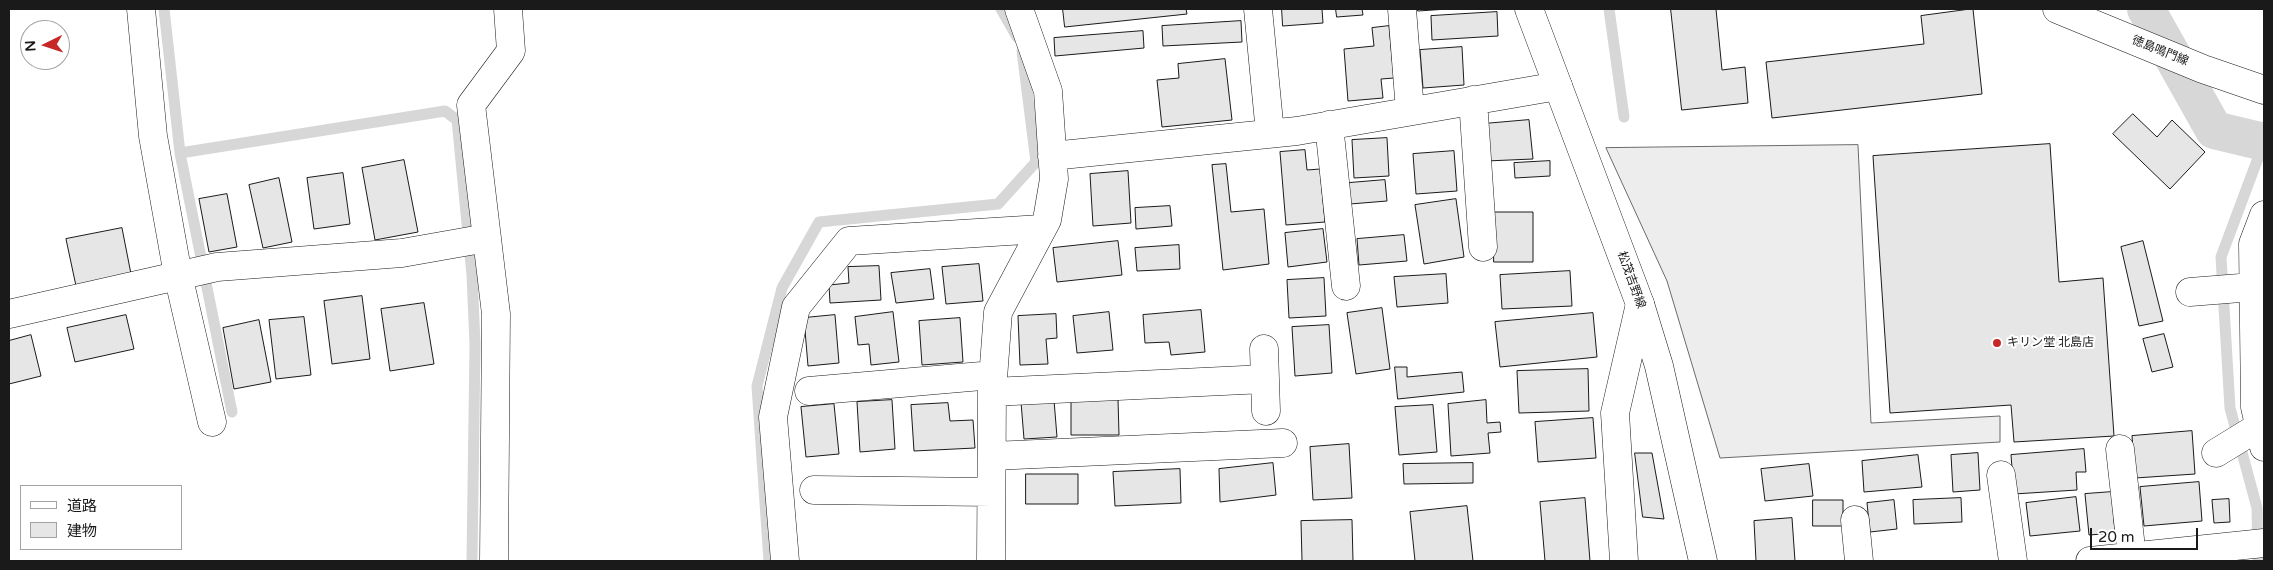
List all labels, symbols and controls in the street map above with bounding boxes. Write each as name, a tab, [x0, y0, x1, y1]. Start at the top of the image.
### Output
north arrow	[20, 20, 70, 70]
street label: 徳島鳴門線	[2129, 33, 2191, 69]
text: N	[22, 40, 39, 52]
street label: 松茂吉野線	[1614, 249, 1648, 311]
place label: キリン堂 北島店	[2007, 336, 2094, 350]
marker: キリン堂 北島店	[1991, 337, 2003, 349]
legend	[20, 485, 182, 550]
text: 道路	[67, 497, 97, 515]
scale bar	[2093, 518, 2200, 550]
text: 建物	[67, 522, 97, 540]
text: 20 m	[2098, 528, 2135, 546]

